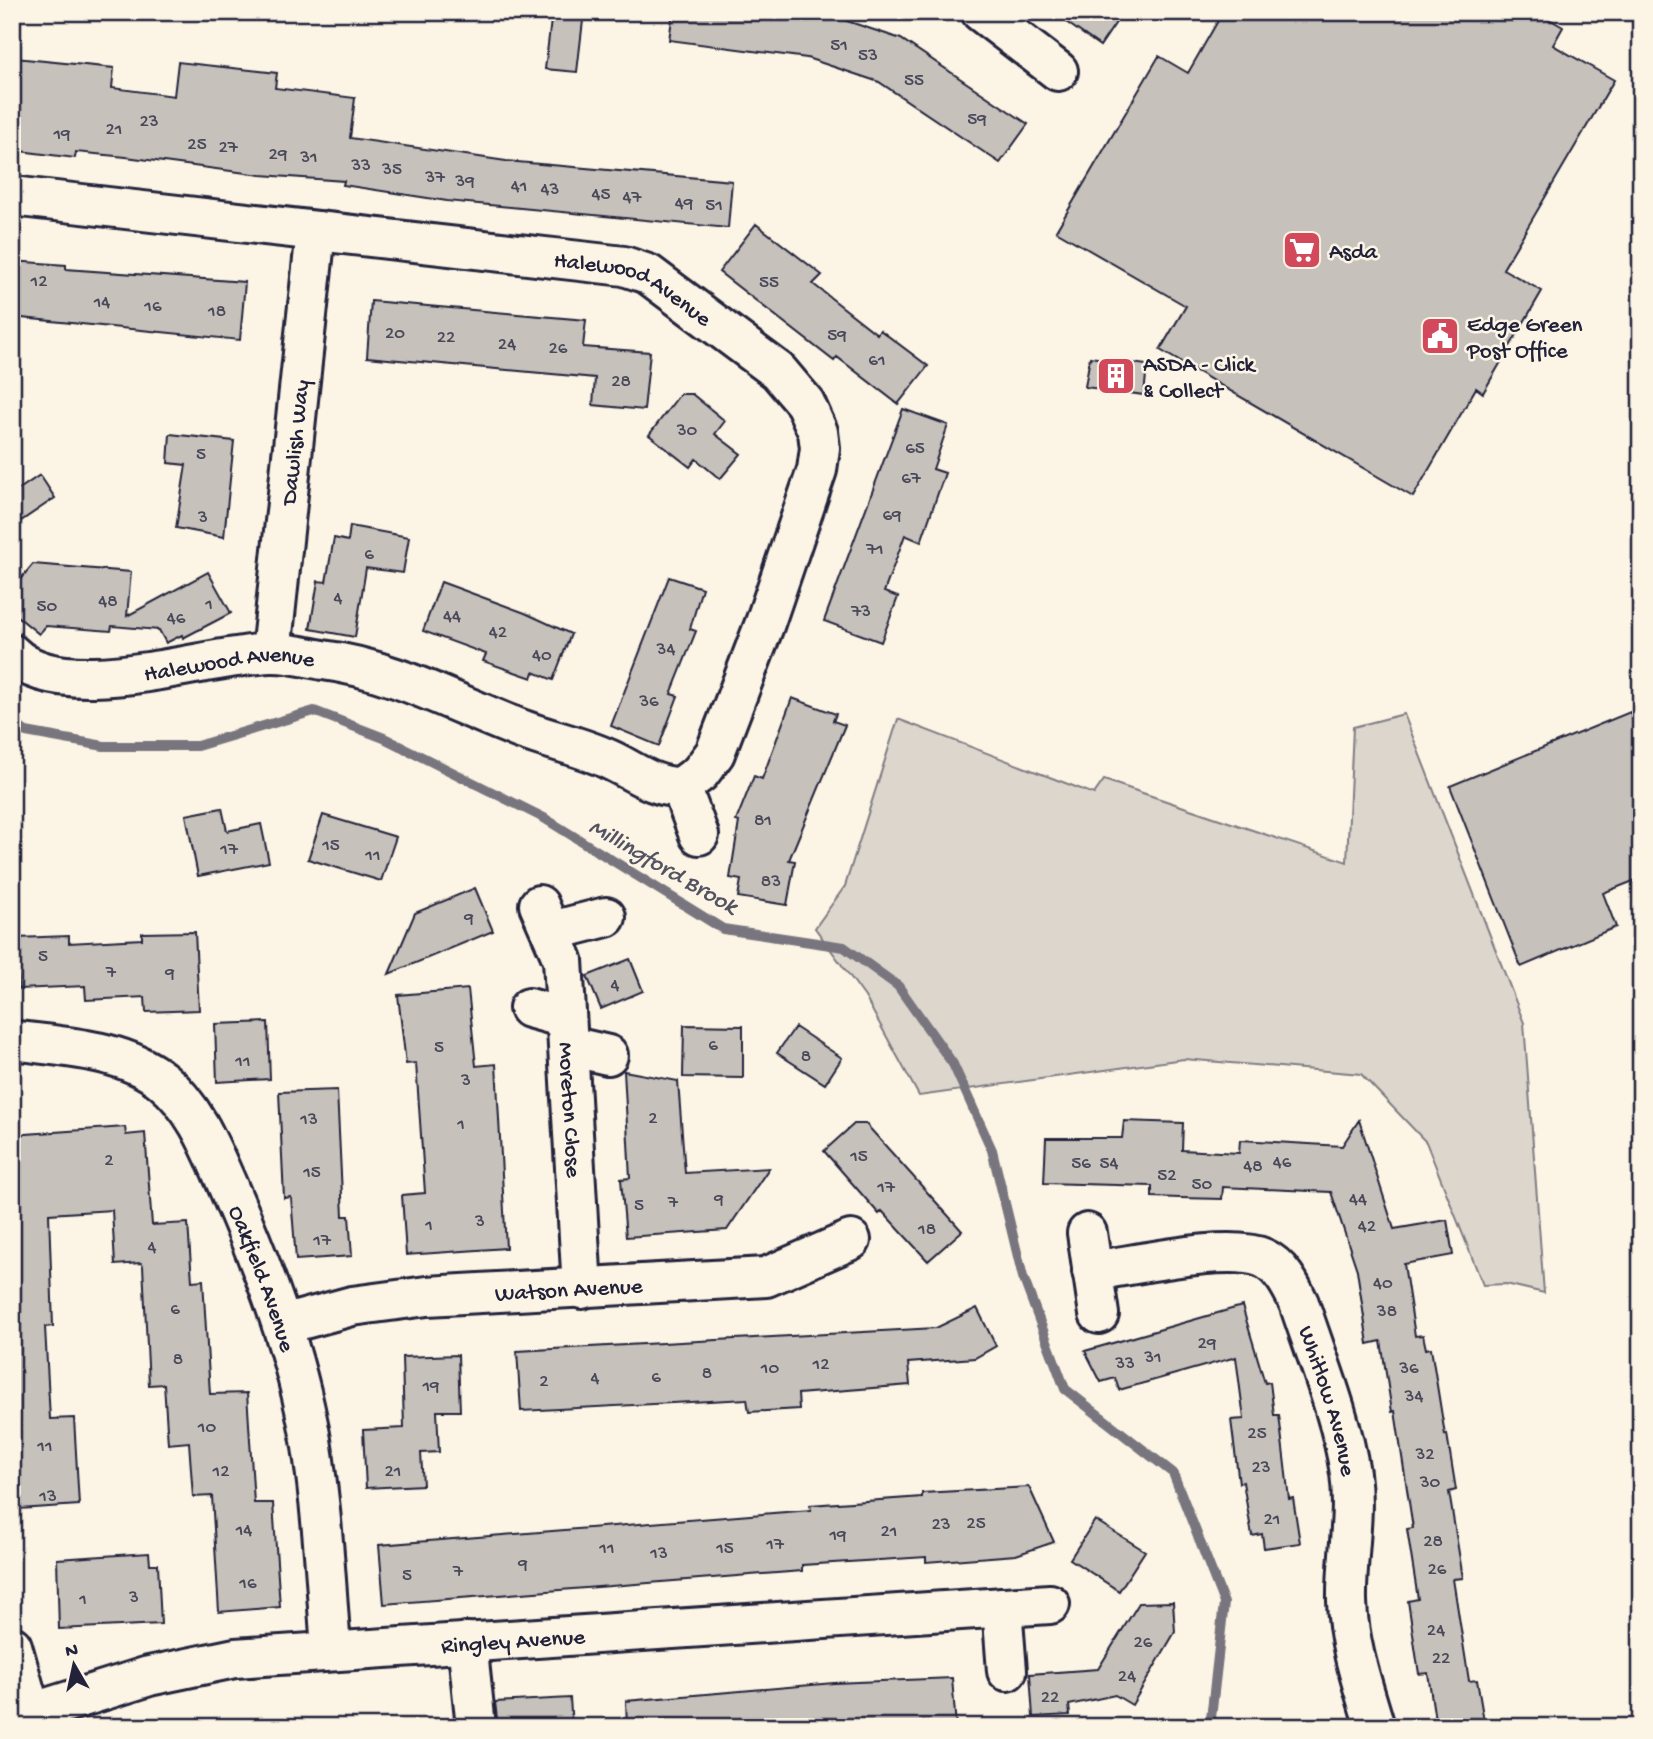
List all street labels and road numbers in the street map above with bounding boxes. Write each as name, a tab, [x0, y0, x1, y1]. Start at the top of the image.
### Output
street label: Halewood Avenue	[552, 248, 717, 334]
street label: Dawlish Way	[277, 379, 317, 508]
street label: Halewood Avenue	[142, 643, 318, 689]
street label: Moreton Close	[551, 1042, 586, 1179]
street label: Oakfield Avenue	[221, 1202, 300, 1356]
street label: Watson Avenue	[494, 1274, 644, 1309]
street label: Whitlow Avenue	[1291, 1323, 1360, 1479]
street label: Ringley Avenue	[440, 1625, 587, 1661]

